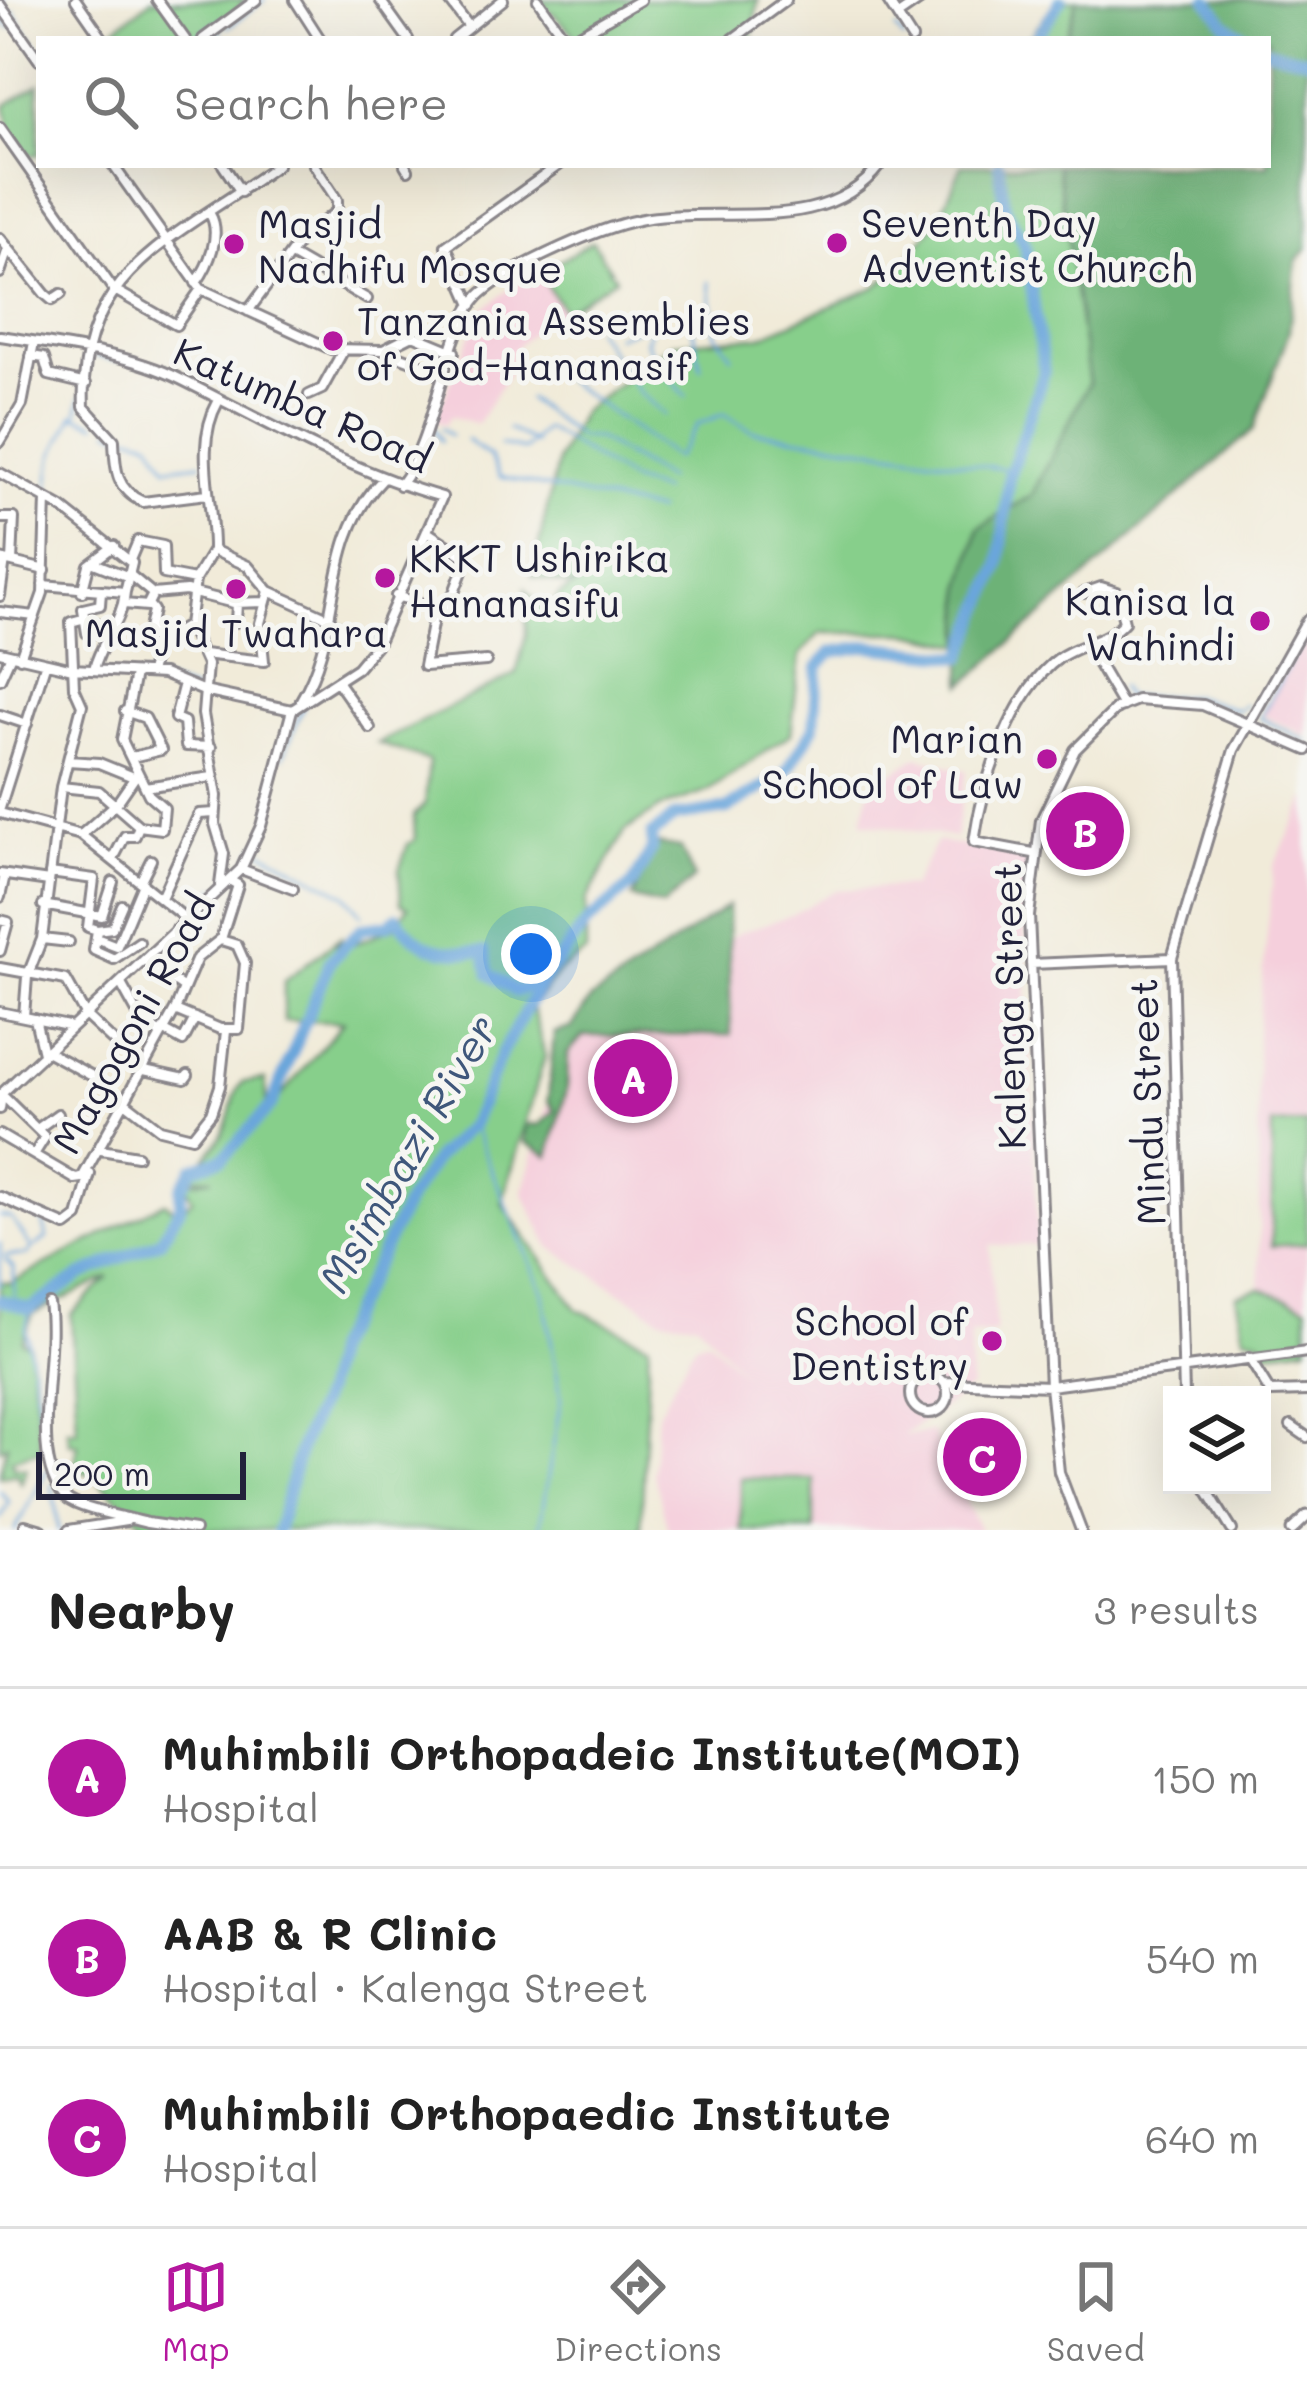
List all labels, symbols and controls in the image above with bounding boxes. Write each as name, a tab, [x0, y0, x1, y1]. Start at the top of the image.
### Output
search box	[36, 36, 1271, 168]
icon: search	[78, 69, 144, 135]
text: Search here	[174, 73, 448, 131]
place label: Seventh Day Adventist Church	[861, 196, 1192, 292]
place label: Masjid Nadhifu Mosque	[258, 197, 562, 293]
marker: Seventh Day Adventist Church	[824, 230, 850, 256]
marker: Masjid Nadhifu Mosque	[221, 231, 247, 257]
place label: Tanzania Assemblies of God-Hananasif	[357, 294, 751, 390]
street label: Katumba Road	[166, 325, 440, 483]
marker: Tanzania Assemblies of God-Hananasif	[320, 328, 346, 354]
place label: KKKT Ushirika Hananasifu	[409, 531, 670, 627]
marker: KKKT Ushirika Hananasifu	[372, 565, 398, 591]
place label: Kanisa la Wahindi	[1065, 574, 1236, 670]
marker: Masjid Twahara	[223, 576, 249, 602]
place label: Masjid Twahara	[84, 606, 388, 657]
marker: Kanisa la Wahindi	[1247, 608, 1273, 634]
place label: Marian School of Law	[762, 712, 1023, 808]
marker: Marian School of Law	[1034, 746, 1060, 772]
pin: B	[1046, 786, 1124, 876]
street label: Kalenga Street	[980, 862, 1037, 1150]
street label: Magogoni Road	[39, 884, 225, 1163]
your location	[501, 924, 561, 984]
street label: Mindu Street	[1116, 978, 1176, 1226]
water label: Msimbazi River	[305, 1004, 509, 1302]
pin: A	[594, 1033, 672, 1123]
place label: School of Dentistry	[790, 1294, 969, 1390]
marker: School of Dentistry	[979, 1328, 1005, 1354]
map controls	[1163, 1386, 1271, 1494]
button: layers	[1163, 1386, 1271, 1494]
pin: C	[943, 1412, 1021, 1502]
scale bar	[36, 1446, 246, 1499]
text: 200 m	[54, 1451, 150, 1494]
text: Nearby	[48, 1575, 235, 1642]
text: 3 results	[1094, 1583, 1259, 1634]
text: Muhimbili Orthopadeic Institute(MOI)	[162, 1723, 1021, 1781]
text: A	[73, 1752, 101, 1803]
text: 150 m	[1151, 1752, 1259, 1803]
text: Hospital	[162, 1781, 319, 1832]
text: AAB & R Clinic	[162, 1903, 497, 1961]
text: B	[74, 1932, 100, 1983]
text: 540 m	[1146, 1932, 1259, 1983]
text: Hospital · Kalenga Street	[162, 1961, 648, 2012]
text: Muhimbili Orthopaedic Institute	[162, 2083, 891, 2141]
text: C	[73, 2112, 101, 2163]
text: 640 m	[1145, 2112, 1259, 2163]
text: Hospital	[162, 2141, 319, 2192]
tab: Map	[162, 2254, 230, 2369]
tab: Directions	[554, 2254, 722, 2369]
tab: Saved	[1047, 2254, 1145, 2369]

